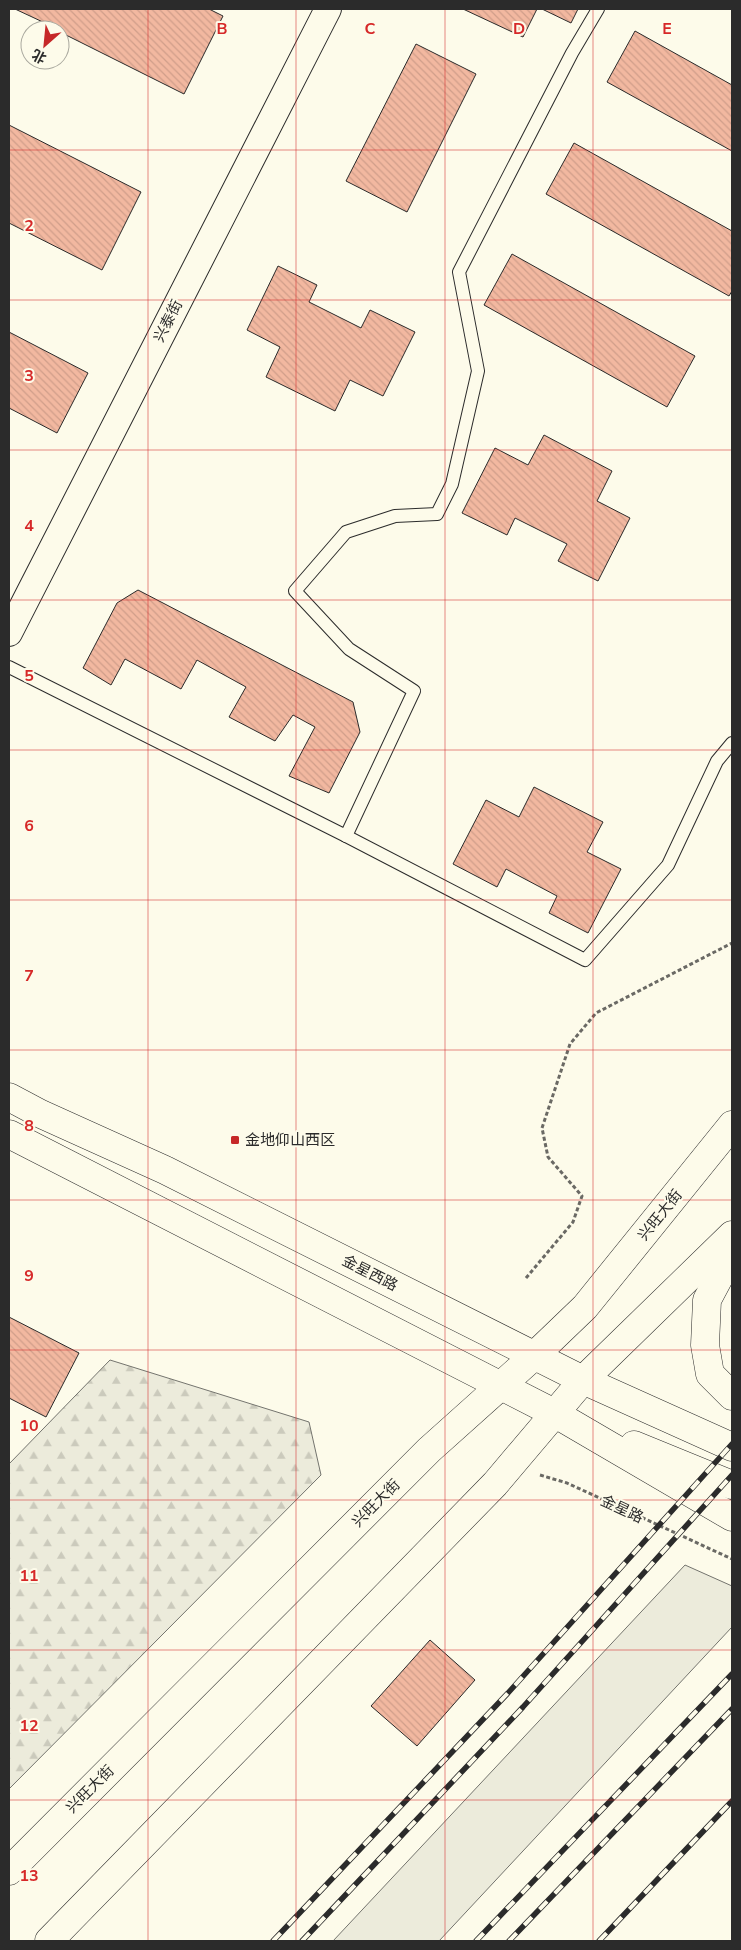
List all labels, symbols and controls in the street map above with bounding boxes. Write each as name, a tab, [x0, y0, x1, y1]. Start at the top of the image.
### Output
text: B	[216, 18, 228, 40]
text: C	[365, 18, 376, 40]
text: D	[513, 18, 525, 40]
text: E	[662, 18, 672, 40]
north arrow	[20, 20, 70, 70]
text: 北	[29, 44, 50, 68]
text: 2	[24, 215, 34, 237]
street label: 兴泰街	[149, 296, 187, 346]
text: 3	[24, 365, 34, 387]
text: 4	[24, 515, 34, 537]
text: 5	[24, 665, 34, 687]
text: 6	[24, 815, 34, 837]
text: 7	[24, 965, 34, 987]
text: 8	[24, 1115, 34, 1137]
place label: 金地仰山西区	[245, 1130, 335, 1150]
marker: 金地仰山西区	[229, 1134, 241, 1146]
street label: 兴旺大街	[633, 1185, 687, 1245]
street label: 金星西路	[339, 1250, 401, 1296]
text: 9	[24, 1265, 34, 1287]
text: 10	[19, 1415, 39, 1437]
street label: 兴旺大街	[348, 1475, 404, 1531]
street label: 金星路	[597, 1490, 647, 1528]
text: 11	[19, 1565, 39, 1587]
text: 12	[19, 1715, 39, 1737]
street label: 兴旺大街	[62, 1761, 118, 1817]
text: 13	[19, 1865, 39, 1887]

